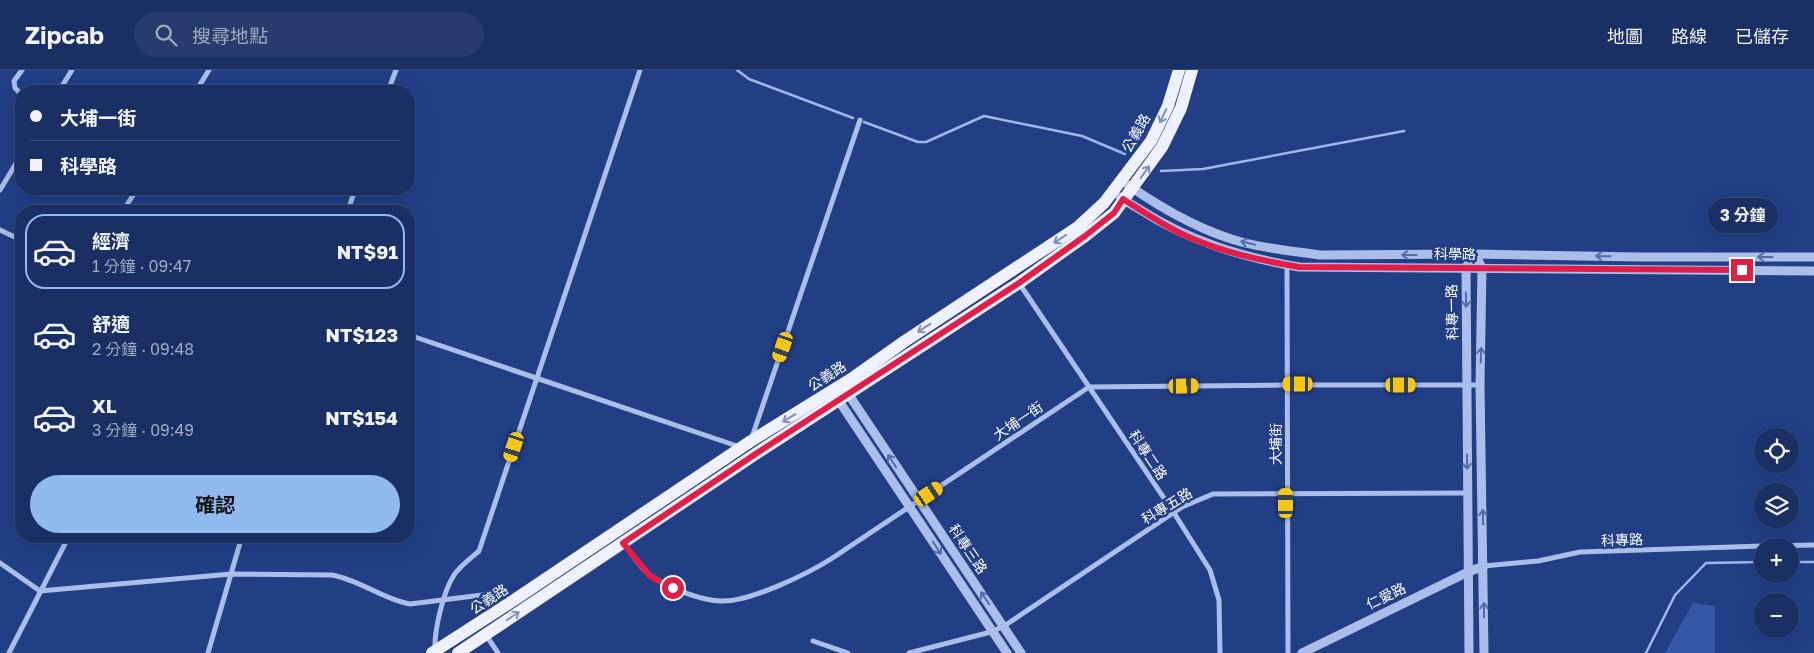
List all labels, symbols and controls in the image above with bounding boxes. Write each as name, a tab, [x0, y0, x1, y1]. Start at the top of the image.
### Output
search box	[134, 12, 484, 57]
text: Zipcab	[25, 20, 104, 49]
icon: search	[152, 21, 180, 49]
text: 搜尋地點	[192, 24, 268, 47]
text: 地圖	[1607, 25, 1643, 47]
text: 路線	[1671, 25, 1707, 47]
text: 已儲存	[1735, 25, 1789, 47]
text: 大埔一街	[60, 106, 136, 129]
one-way arrow	[1157, 108, 1167, 123]
street label: 公義路	[1118, 110, 1153, 155]
text: 科學路	[60, 154, 117, 177]
one-way arrow	[1140, 165, 1150, 179]
callout: 3 分鐘	[1707, 198, 1777, 232]
text: 3 分鐘	[1720, 205, 1766, 225]
icon: car	[32, 229, 77, 274]
text: 經濟	[92, 229, 130, 252]
one-way arrow	[1053, 234, 1067, 244]
one-way arrow	[1240, 238, 1256, 247]
text: NT$91	[337, 240, 398, 263]
street label: 科學路	[1434, 245, 1476, 262]
one-way arrow	[1401, 250, 1418, 260]
one-way arrow	[1595, 251, 1612, 261]
one-way arrow	[1758, 252, 1774, 262]
text: 1 分鐘 · 09:47	[92, 256, 191, 276]
route end	[1731, 259, 1753, 281]
street label: 科專一路	[1443, 284, 1460, 340]
one-way arrow	[1461, 291, 1471, 307]
icon: car	[32, 312, 77, 357]
text: 舒適	[92, 312, 130, 335]
text: NT$123	[326, 323, 398, 346]
one-way arrow	[918, 324, 932, 334]
car	[771, 330, 794, 364]
text: 2 分鐘 · 09:48	[92, 339, 194, 359]
one-way arrow	[1476, 347, 1485, 363]
street label: 公義路	[804, 357, 849, 394]
car	[1283, 377, 1313, 392]
car	[1168, 378, 1199, 394]
car	[1386, 378, 1416, 393]
text: XL	[92, 394, 117, 417]
icon: car	[32, 395, 77, 440]
street label: 大埔一街	[990, 398, 1046, 443]
text: NT$154	[325, 406, 398, 429]
one-way arrow	[782, 413, 796, 423]
text: 3 分鐘 · 09:49	[92, 420, 194, 440]
street label: 大埔街	[1267, 423, 1284, 465]
street label: 科專二路	[1126, 427, 1171, 483]
map controls	[1754, 428, 1799, 638]
button: locate	[1754, 428, 1799, 473]
car	[502, 430, 525, 464]
one-way arrow	[887, 454, 897, 468]
one-way arrow	[1462, 454, 1472, 470]
button: 確認	[30, 475, 400, 533]
car	[912, 479, 945, 509]
button: layers	[1754, 483, 1799, 528]
street label: 科專五路	[1138, 484, 1195, 527]
car	[1278, 488, 1293, 518]
one-way arrow	[1478, 510, 1488, 526]
street label: 科專三路	[946, 521, 991, 577]
street label: 科專路	[1601, 530, 1643, 549]
button: +	[1754, 538, 1799, 583]
one-way arrow	[932, 541, 942, 555]
route start	[662, 577, 684, 599]
street label: 仁愛路	[1363, 579, 1408, 612]
street label: 公義路	[466, 580, 511, 617]
one-way arrow	[980, 591, 990, 605]
button: −	[1754, 593, 1799, 638]
one-way arrow	[1479, 602, 1489, 618]
one-way arrow	[506, 611, 520, 622]

